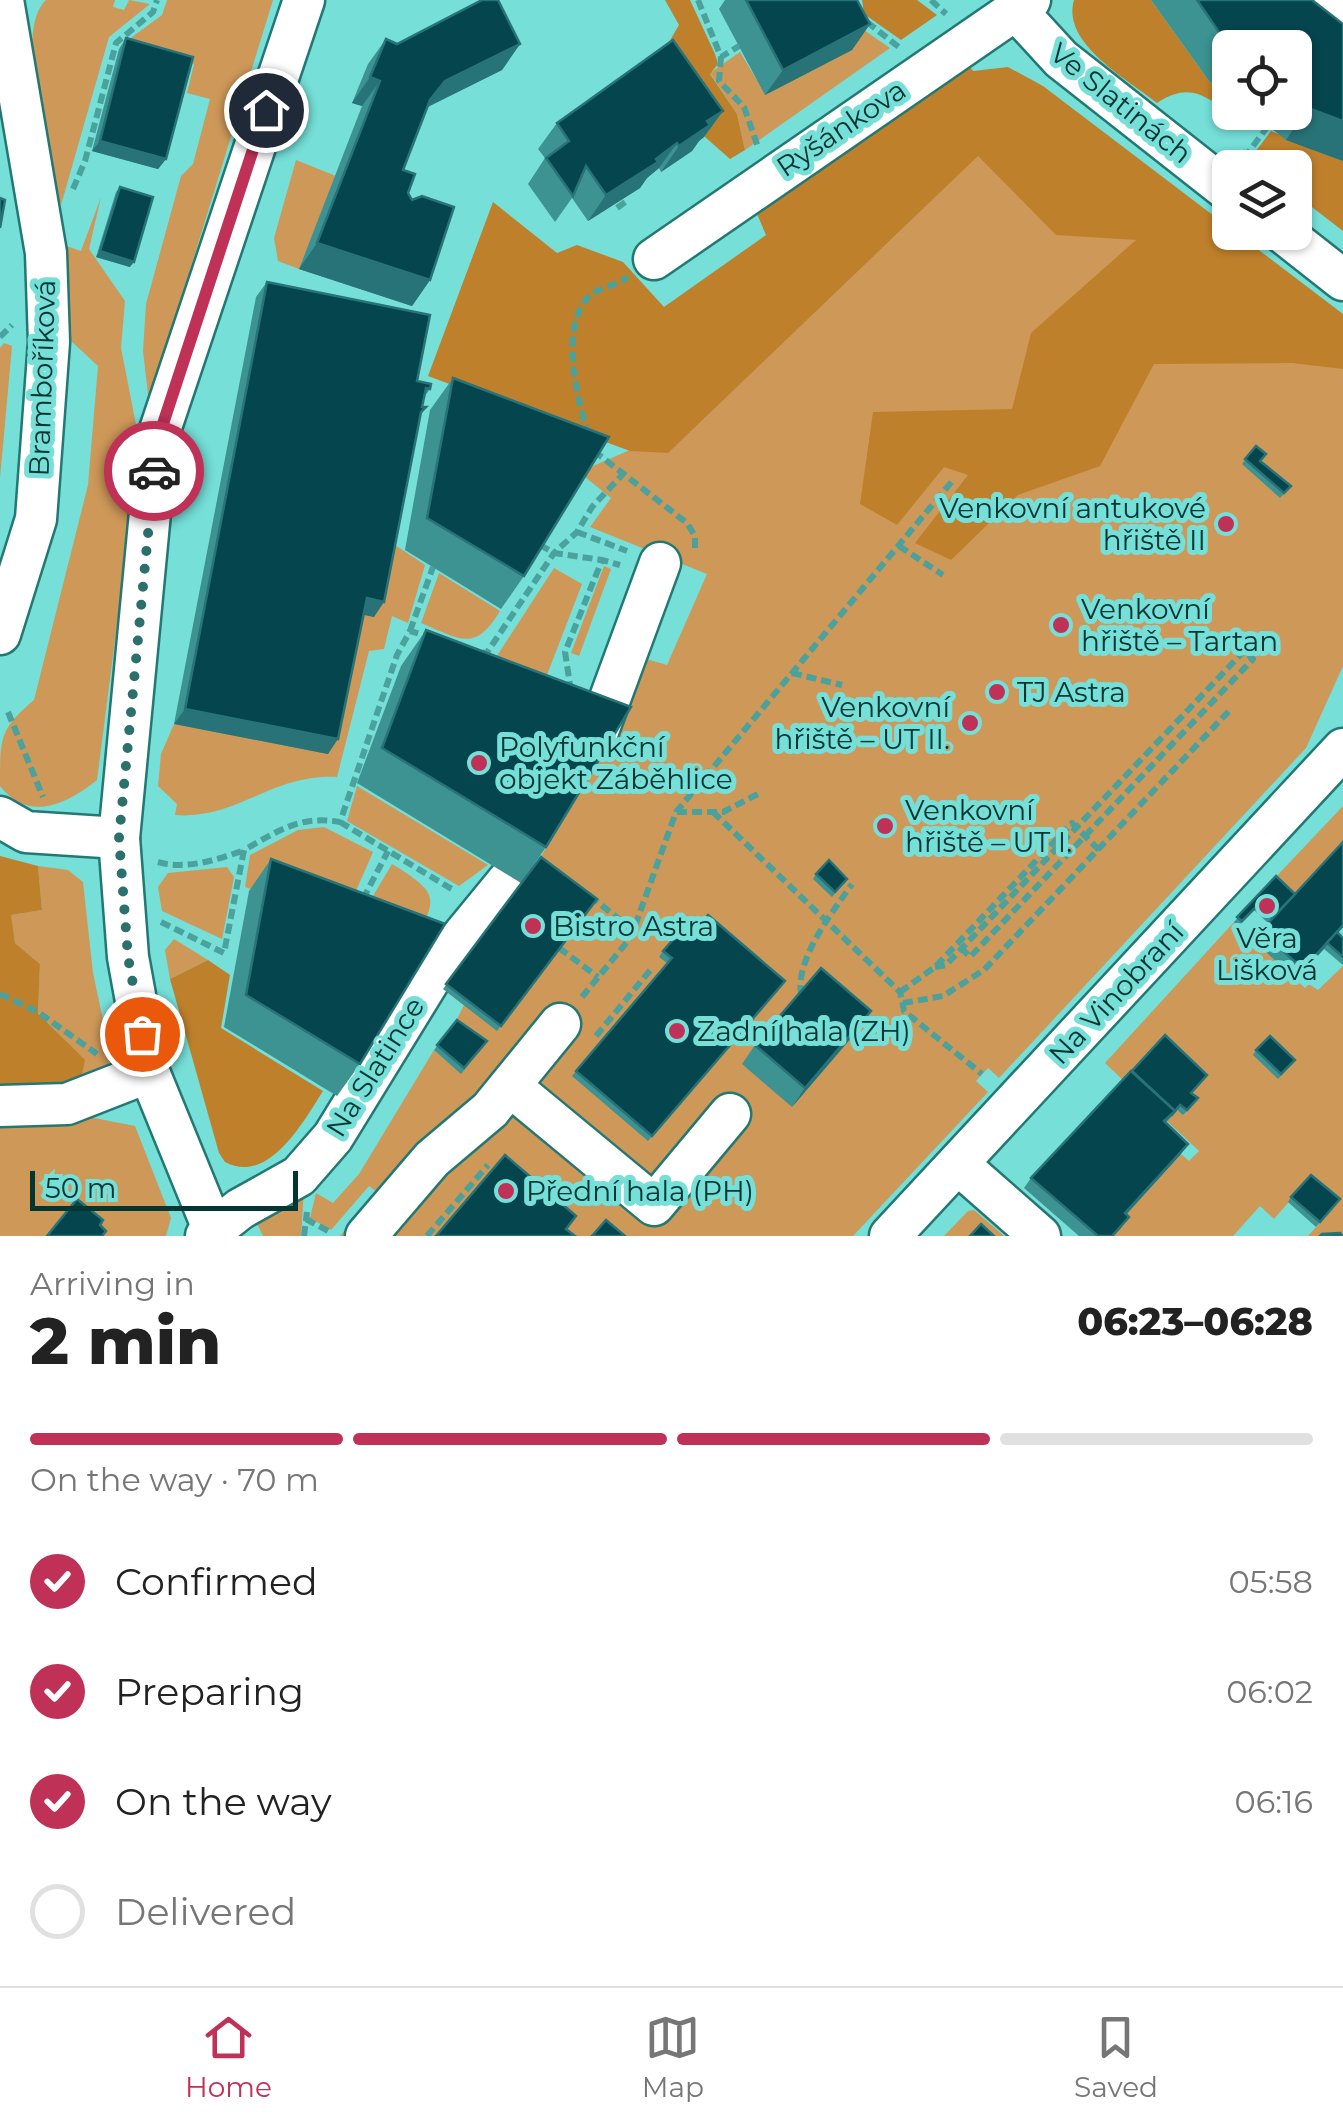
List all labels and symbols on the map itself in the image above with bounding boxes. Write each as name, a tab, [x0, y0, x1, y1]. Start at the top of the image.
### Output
street label: Ve Slatinách	[1043, 36, 1199, 170]
pin	[224, 68, 309, 153]
street label: Ryšánkova	[770, 72, 912, 184]
street label: Bramboříková	[22, 279, 62, 477]
courier	[104, 421, 204, 521]
place label: Venkovní antukové hřiště II	[939, 491, 1206, 557]
marker: Venkovní antukové hřiště II	[1215, 513, 1237, 535]
place label: Venkovní hřiště – Tartan	[1081, 592, 1278, 658]
marker: Venkovní hřiště – Tartan	[1050, 614, 1072, 636]
place label: TJ Astra	[1017, 675, 1126, 709]
marker: TJ Astra	[986, 681, 1008, 703]
place label: Venkovní hřiště – UT II.	[774, 690, 951, 756]
marker: Venkovní hřiště – UT II.	[959, 712, 981, 734]
place label: Polyfunkční objekt Záběhlice	[499, 730, 733, 796]
marker: Polyfunkční objekt Záběhlice	[468, 752, 490, 774]
place label: Venkovní hřiště – UT I.	[905, 793, 1072, 859]
marker: Venkovní hřiště – UT I.	[874, 815, 896, 837]
marker: Věra Lišková	[1256, 895, 1278, 917]
place label: Bistro Astra	[553, 909, 714, 943]
street label: Na Vinobraní	[1042, 914, 1191, 1071]
marker: Bistro Astra	[522, 915, 544, 937]
place label: Věra Lišková	[1216, 921, 1318, 987]
street label: Na Slatince	[319, 991, 431, 1143]
pin	[100, 992, 185, 1077]
place label: Zadní hala (ZH)	[697, 1014, 911, 1048]
marker: Zadní hala (ZH)	[666, 1020, 688, 1042]
scale bar	[30, 1166, 298, 1210]
place label: Přední hala (PH)	[526, 1174, 754, 1208]
marker: Přední hala (PH)	[495, 1180, 517, 1202]

